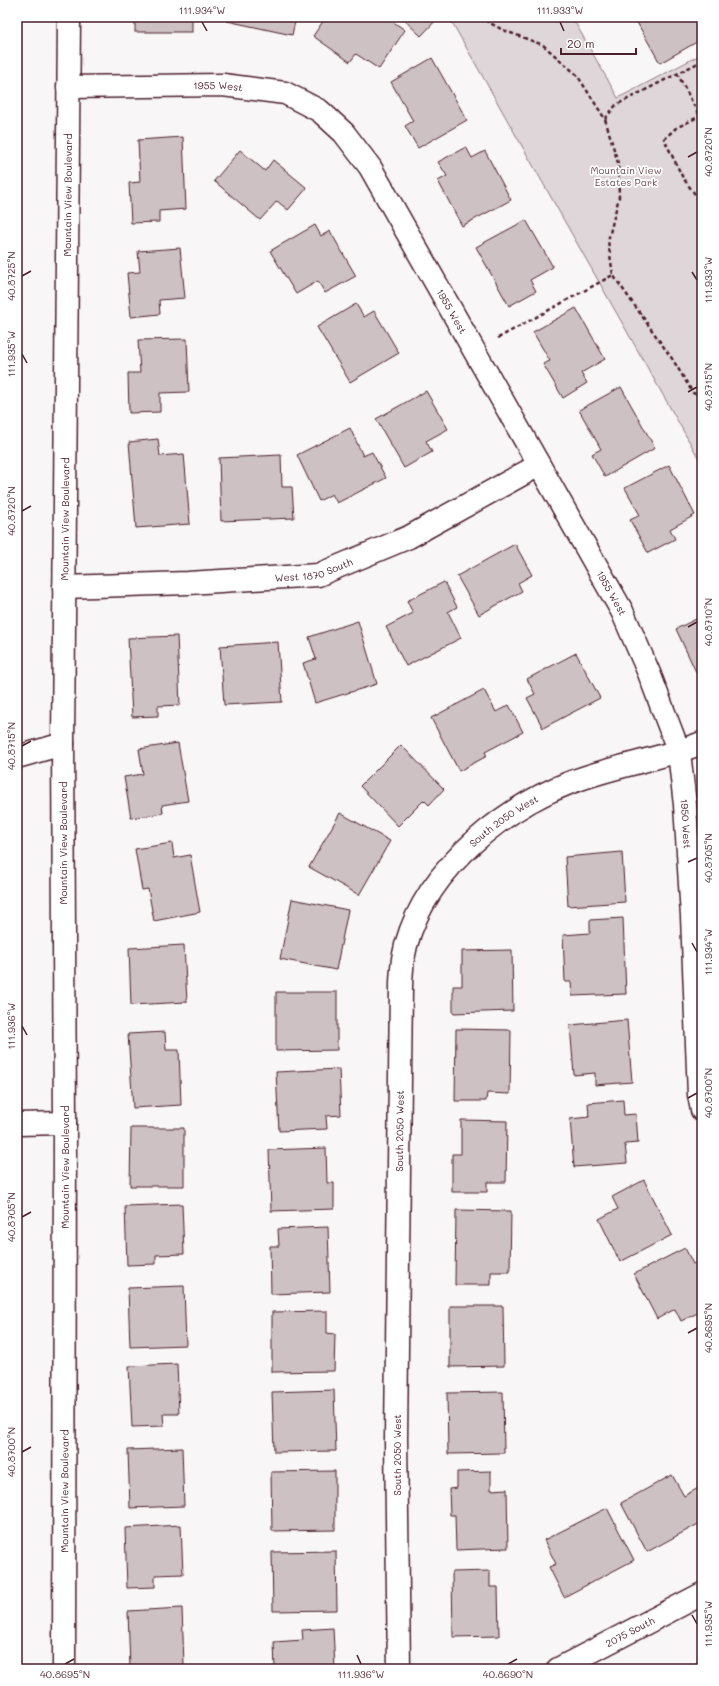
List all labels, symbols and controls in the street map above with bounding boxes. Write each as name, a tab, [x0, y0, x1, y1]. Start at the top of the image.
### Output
text: 111.934°W	[179, 3, 226, 17]
text: 111.933°W	[537, 3, 584, 17]
scale bar	[561, 30, 636, 56]
text: 20 m	[567, 35, 595, 51]
street label: 1955 West	[193, 78, 244, 94]
text: 40.8720°N	[701, 127, 715, 177]
street label: Mountain View Boulevard	[60, 133, 75, 257]
park label: Mountain View Estates Park	[591, 163, 662, 189]
text: 40.8725°N	[4, 251, 18, 301]
text: 111.933°W	[701, 256, 715, 303]
street label: 1955 West	[433, 286, 470, 336]
text: 111.935°W	[4, 330, 18, 377]
text: 40.8715°N	[701, 363, 715, 411]
street label: Mountain View Boulevard	[57, 457, 72, 581]
text: 40.8720°N	[4, 486, 18, 536]
street label: West 1870 South	[274, 554, 355, 585]
street label: 1955 West	[593, 568, 630, 617]
text: 40.8710°N	[701, 598, 715, 646]
text: 40.8715°N	[4, 722, 18, 770]
street label: Mountain View Boulevard	[56, 781, 70, 905]
street label: South 2050 West	[466, 791, 540, 850]
street label: 1950 West	[677, 798, 695, 849]
text: 40.8705°N	[701, 833, 715, 883]
text: 111.934°W	[701, 928, 715, 975]
text: 111.936°W	[4, 1002, 18, 1049]
text: 40.8700°N	[701, 1068, 715, 1118]
street label: South 2050 West	[392, 1090, 407, 1172]
street label: Mountain View Boulevard	[58, 1105, 72, 1229]
text: 40.8705°N	[4, 1192, 18, 1242]
text: 40.8695°N	[701, 1303, 715, 1353]
street label: South 2050 West	[390, 1414, 404, 1496]
text: 40.8700°N	[4, 1427, 18, 1477]
street label: Mountain View Boulevard	[57, 1429, 71, 1553]
text: 111.935°W	[701, 1600, 715, 1647]
street label: 2075 South	[603, 1613, 657, 1650]
text: 40.8695°N	[40, 1667, 90, 1681]
text: 111.936°W	[338, 1667, 385, 1681]
text: 40.8690°N	[483, 1667, 533, 1681]

